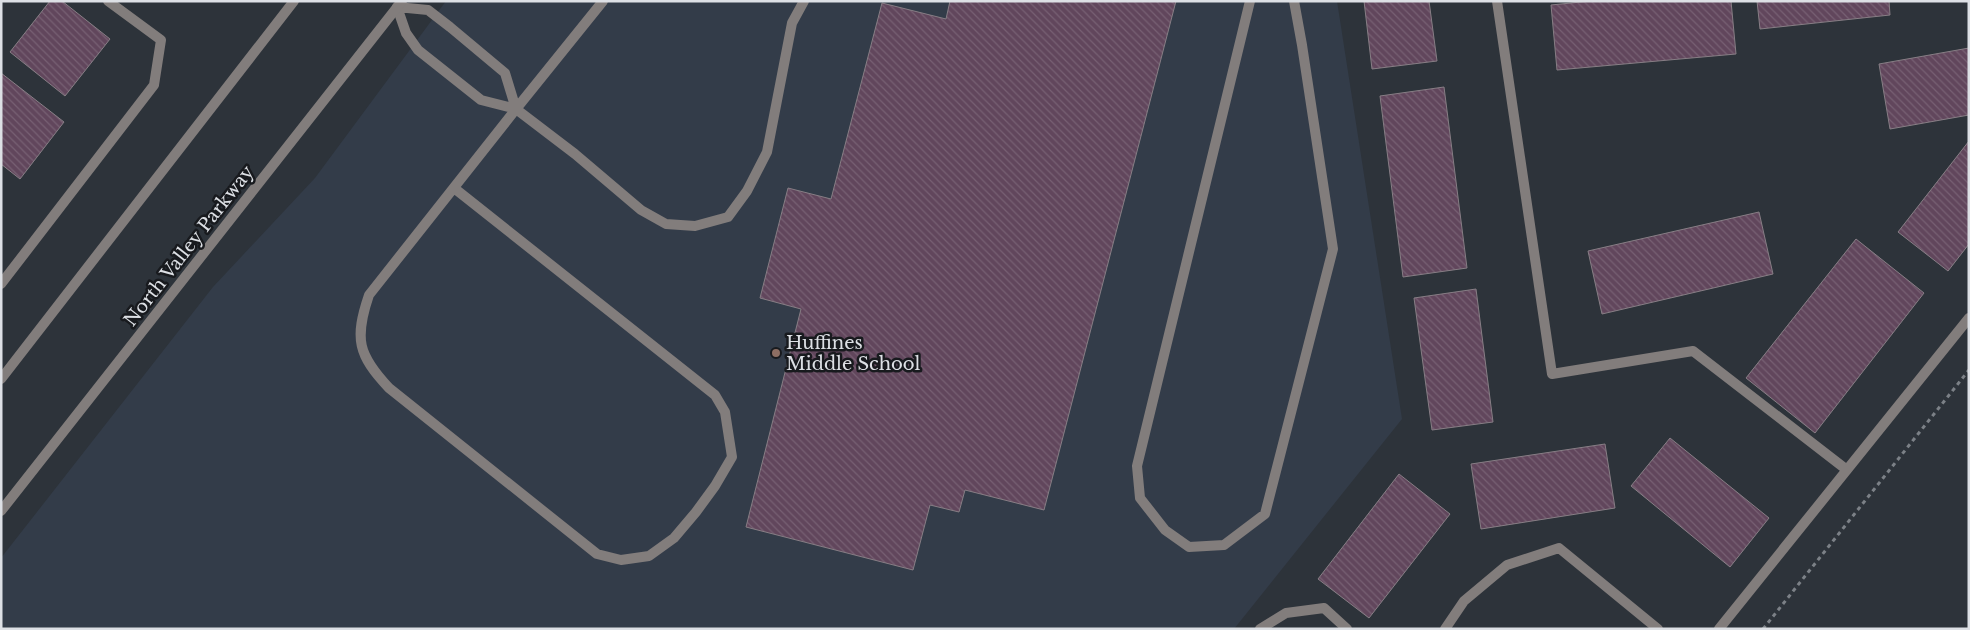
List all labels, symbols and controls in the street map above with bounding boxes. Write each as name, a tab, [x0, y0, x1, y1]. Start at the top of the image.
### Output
street label: North Valley Parkway	[119, 161, 259, 331]
place label: Huffines Middle School	[786, 332, 921, 375]
marker: Huffines Middle School	[770, 347, 782, 359]

